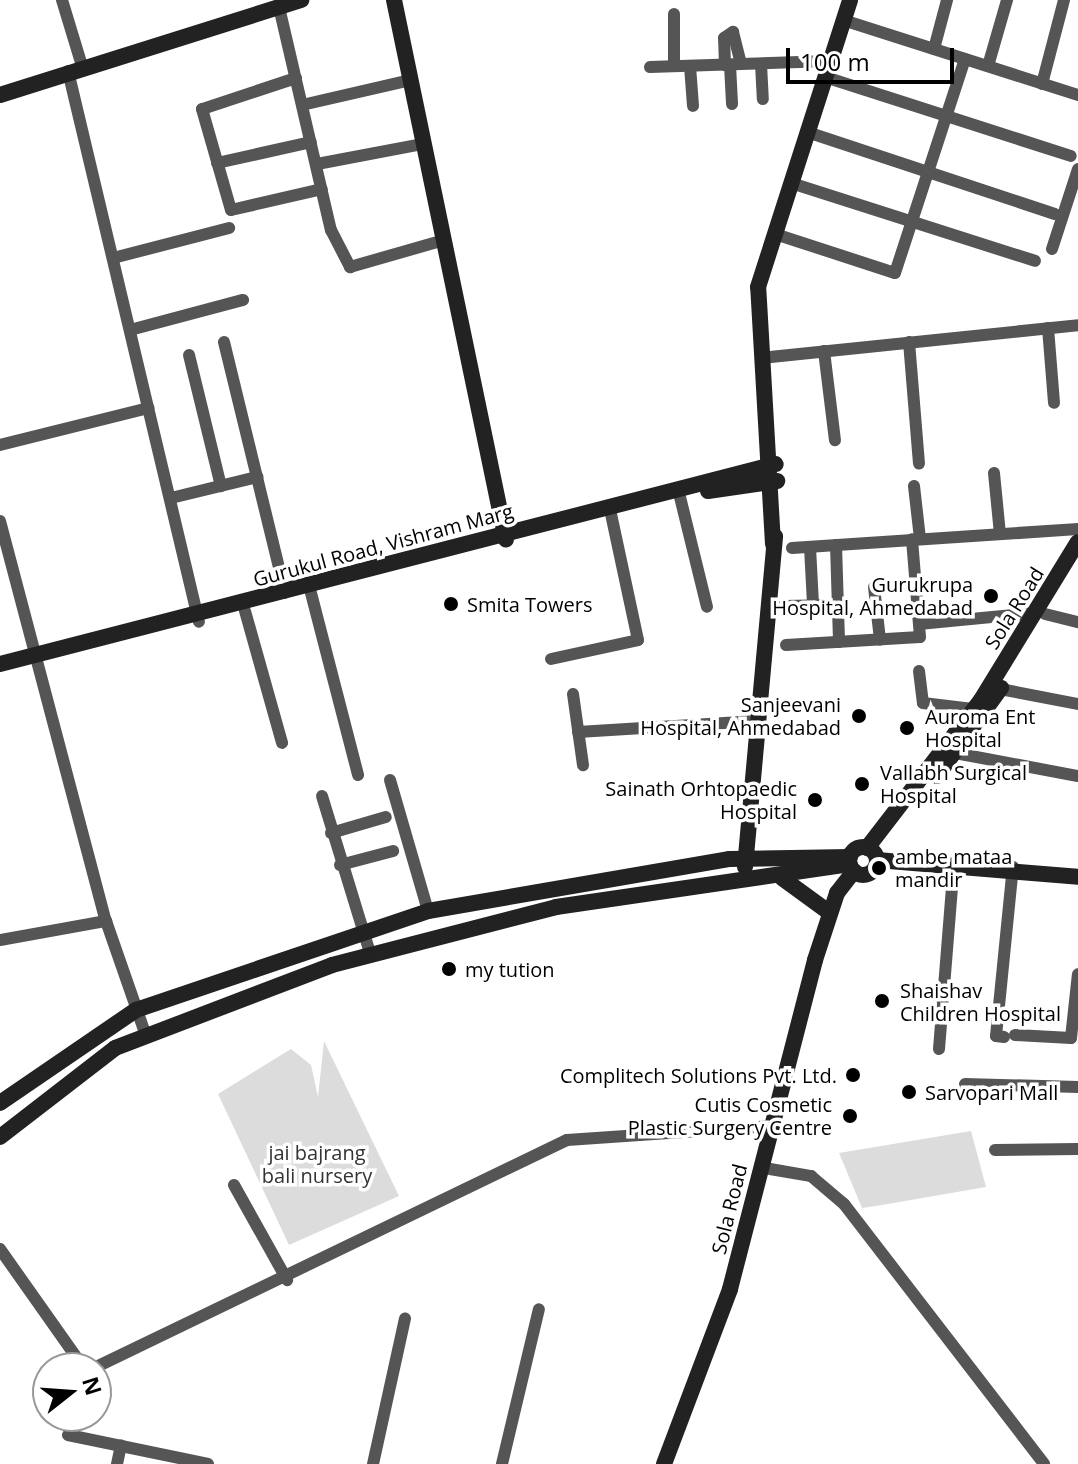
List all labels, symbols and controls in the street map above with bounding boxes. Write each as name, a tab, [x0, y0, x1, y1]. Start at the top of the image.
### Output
scale bar	[790, 32, 958, 82]
text: 100 m	[800, 45, 870, 78]
street label: Gurukul Road, Vishram Marg	[250, 499, 516, 591]
street label: Sola Road	[979, 563, 1049, 653]
place label: Gurukrupa Hospital, Ahmedabad	[772, 572, 973, 619]
marker: Gurukrupa Hospital, Ahmedabad	[980, 585, 1002, 607]
place label: Smita Towers	[467, 592, 592, 616]
marker: Smita Towers	[442, 595, 460, 613]
place label: Sanjeevani Hospital, Ahmedabad	[640, 692, 841, 739]
place label: Auroma Ent Hospital	[925, 704, 1035, 751]
marker: Sanjeevani Hospital, Ahmedabad	[848, 705, 870, 727]
marker: Auroma Ent Hospital	[896, 717, 918, 739]
place label: Vallabh Surgical Hospital	[880, 760, 1027, 807]
marker: Vallabh Surgical Hospital	[851, 773, 873, 795]
place label: Sainath Orhtopaedic Hospital	[605, 776, 797, 823]
marker: Sainath Orhtopaedic Hospital	[804, 789, 826, 811]
place label: ambe mataa mandir	[895, 844, 1012, 891]
marker: ambe mataa mandir	[870, 859, 888, 877]
place label: my tution	[465, 957, 555, 981]
marker: my tution	[440, 960, 458, 978]
place label: Shaishav Children Hospital	[900, 978, 1061, 1025]
marker: Shaishav Children Hospital	[871, 990, 893, 1012]
place label: Complitech Solutions Pvt. Ltd.	[560, 1063, 837, 1087]
marker: Complitech Solutions Pvt. Ltd.	[844, 1066, 862, 1084]
place label: Sarvopari Mall	[925, 1080, 1058, 1104]
marker: Sarvopari Mall	[900, 1083, 918, 1101]
place label: Cutis Cosmetic Plastic Surgery Centre	[628, 1092, 832, 1139]
marker: Cutis Cosmetic Plastic Surgery Centre	[839, 1105, 861, 1127]
park label: jai bajrang bali nursery	[262, 1141, 372, 1188]
street label: Sola Road	[706, 1161, 752, 1257]
north arrow	[32, 1352, 112, 1432]
text: N	[76, 1373, 110, 1399]

